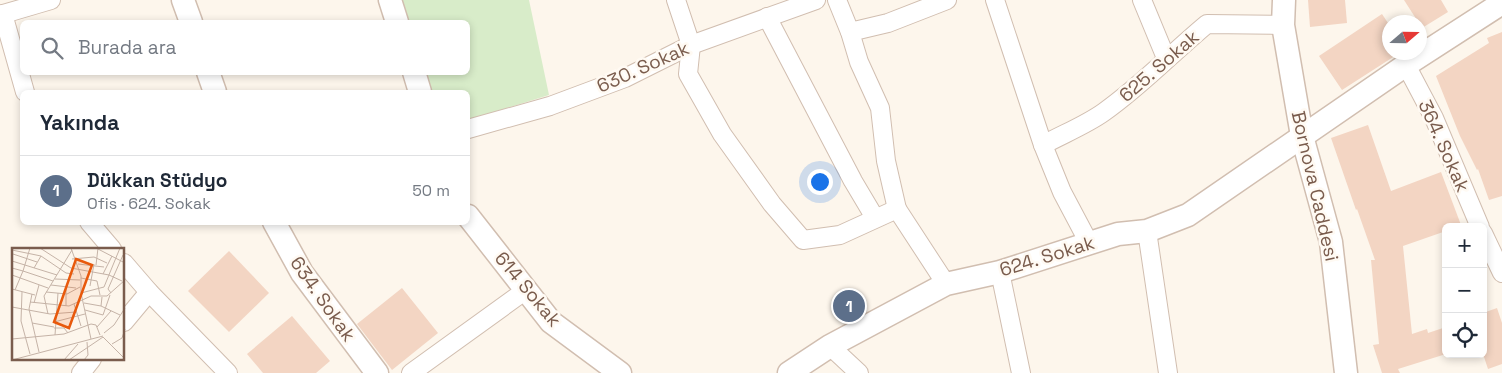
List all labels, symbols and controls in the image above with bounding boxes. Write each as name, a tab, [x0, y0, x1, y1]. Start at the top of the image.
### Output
north arrow	[1382, 15, 1427, 60]
search box	[20, 20, 470, 75]
street label: 625. Sokak	[1114, 24, 1204, 108]
icon: search	[38, 34, 66, 62]
text: Burada ara	[78, 35, 176, 60]
street label: 630. Sokak	[593, 36, 693, 98]
street label: 364. Sokak	[1413, 96, 1475, 196]
street label: Bornova Caddesi	[1286, 108, 1344, 264]
text: Yakında	[40, 109, 119, 136]
text: Dükkan Stüdyo	[87, 168, 227, 193]
your location	[807, 169, 833, 195]
text: 1	[52, 180, 60, 201]
text: 50 m	[412, 180, 450, 201]
text: Ofis · 624. Sokak	[87, 193, 211, 214]
map controls	[1442, 223, 1487, 358]
button: +	[1442, 223, 1487, 268]
street label: 624. Sokak	[997, 230, 1097, 282]
street label: 614 Sokak	[489, 246, 567, 332]
inset map	[12, 248, 125, 360]
street label: 634. Sokak	[284, 251, 362, 347]
button: −	[1442, 268, 1487, 313]
pin: 1	[833, 287, 865, 325]
button: locate	[1442, 313, 1487, 358]

